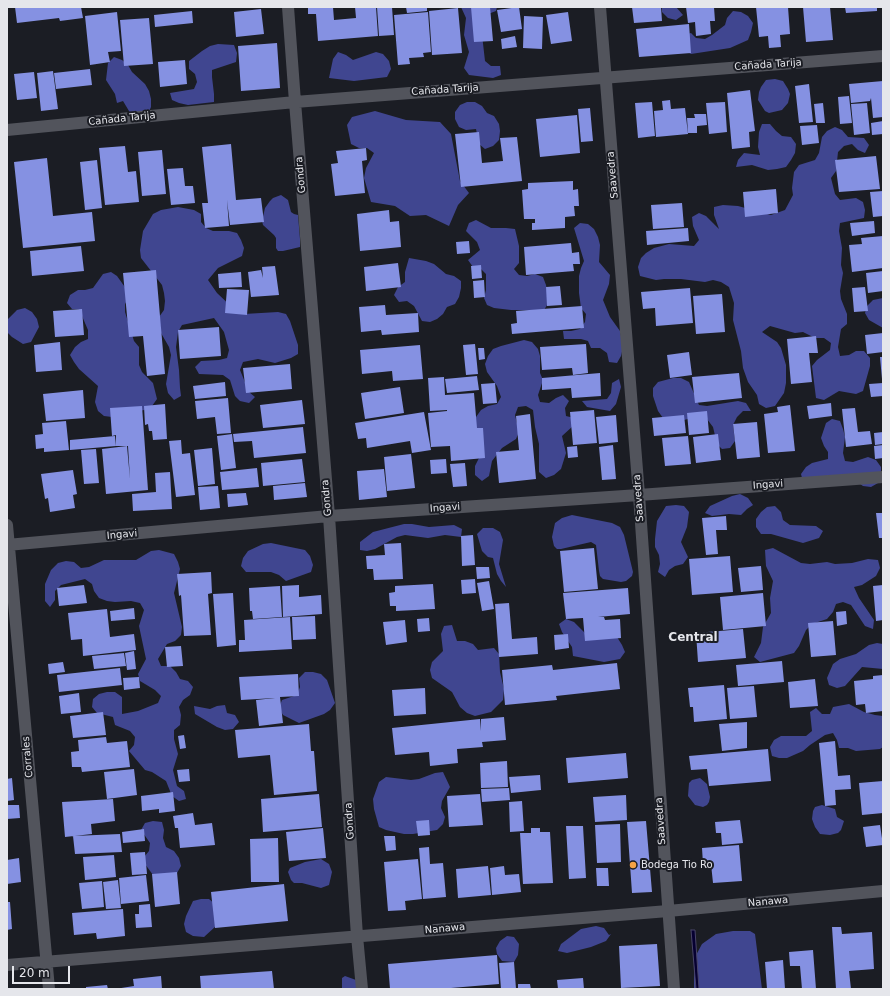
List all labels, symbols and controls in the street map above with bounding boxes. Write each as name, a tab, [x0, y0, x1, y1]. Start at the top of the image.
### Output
street label: Cañada Tarija	[734, 57, 802, 73]
street label: Cañada Tarija	[411, 82, 479, 98]
street label: Cañada Tarija	[88, 109, 156, 129]
street label: Saavedra	[605, 151, 621, 199]
street label: Gondra	[293, 156, 309, 194]
street label: Saavedra	[631, 474, 647, 522]
street label: Ingavi	[752, 478, 784, 492]
street label: Gondra	[319, 479, 335, 517]
street label: Ingavi	[429, 501, 461, 515]
street label: Ingavi	[106, 528, 138, 542]
district label: Central	[668, 631, 718, 645]
street label: Corrales	[20, 736, 36, 778]
street label: Saavedra	[653, 797, 669, 845]
street label: Gondra	[343, 802, 357, 840]
place label: Bodega Tio Ro	[641, 859, 713, 871]
marker: Bodega Tio Ro	[628, 860, 638, 870]
street label: Nanawa	[747, 894, 789, 910]
street label: Nanawa	[424, 921, 466, 937]
scale bar	[14, 958, 72, 984]
text: 20 m	[19, 966, 50, 980]

